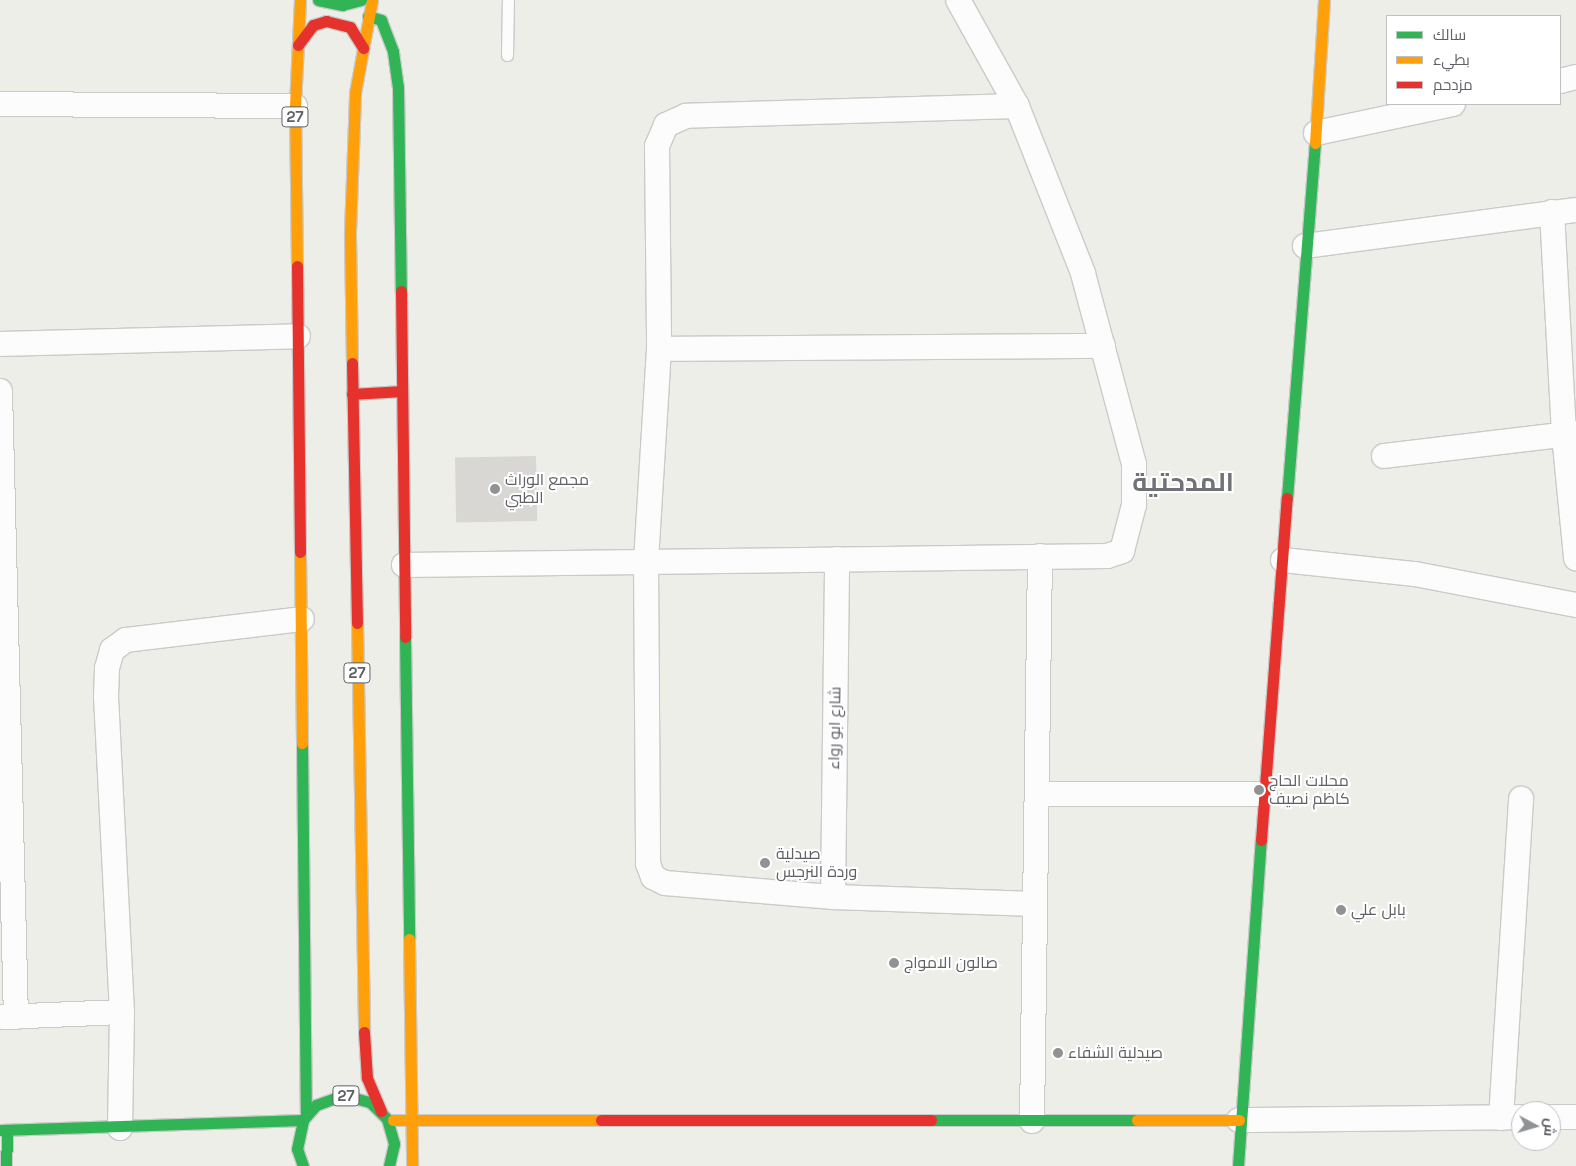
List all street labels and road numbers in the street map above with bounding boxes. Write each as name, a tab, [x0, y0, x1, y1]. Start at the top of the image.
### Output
road number: 27	[281, 104, 309, 130]
road number: 27	[343, 660, 371, 686]
street label: شارع ابو رواء	[825, 686, 845, 770]
road number: 27	[332, 1084, 360, 1108]

